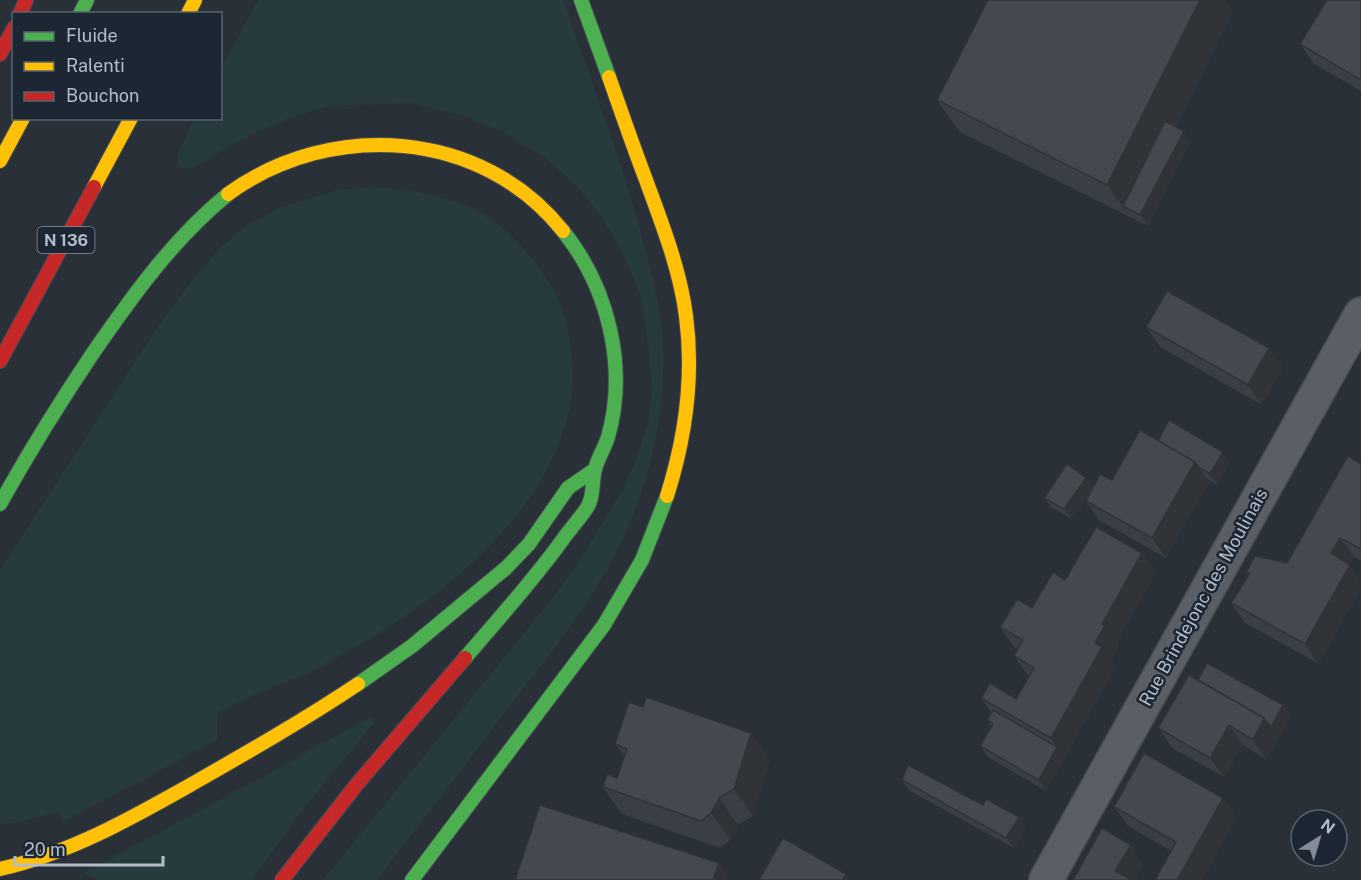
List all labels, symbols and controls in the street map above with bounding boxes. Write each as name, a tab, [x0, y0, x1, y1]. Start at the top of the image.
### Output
legend	[12, 12, 222, 120]
text: Fluide	[66, 25, 118, 46]
text: Ralenti	[66, 55, 125, 76]
text: Bouchon	[66, 85, 139, 106]
road number: N 136	[38, 227, 94, 253]
street label: Rue Brindejonc des Moulinais	[1134, 484, 1272, 710]
north arrow	[1289, 808, 1349, 868]
text: N	[1317, 815, 1338, 838]
scale bar	[15, 829, 164, 867]
text: 20 m	[24, 839, 66, 860]

